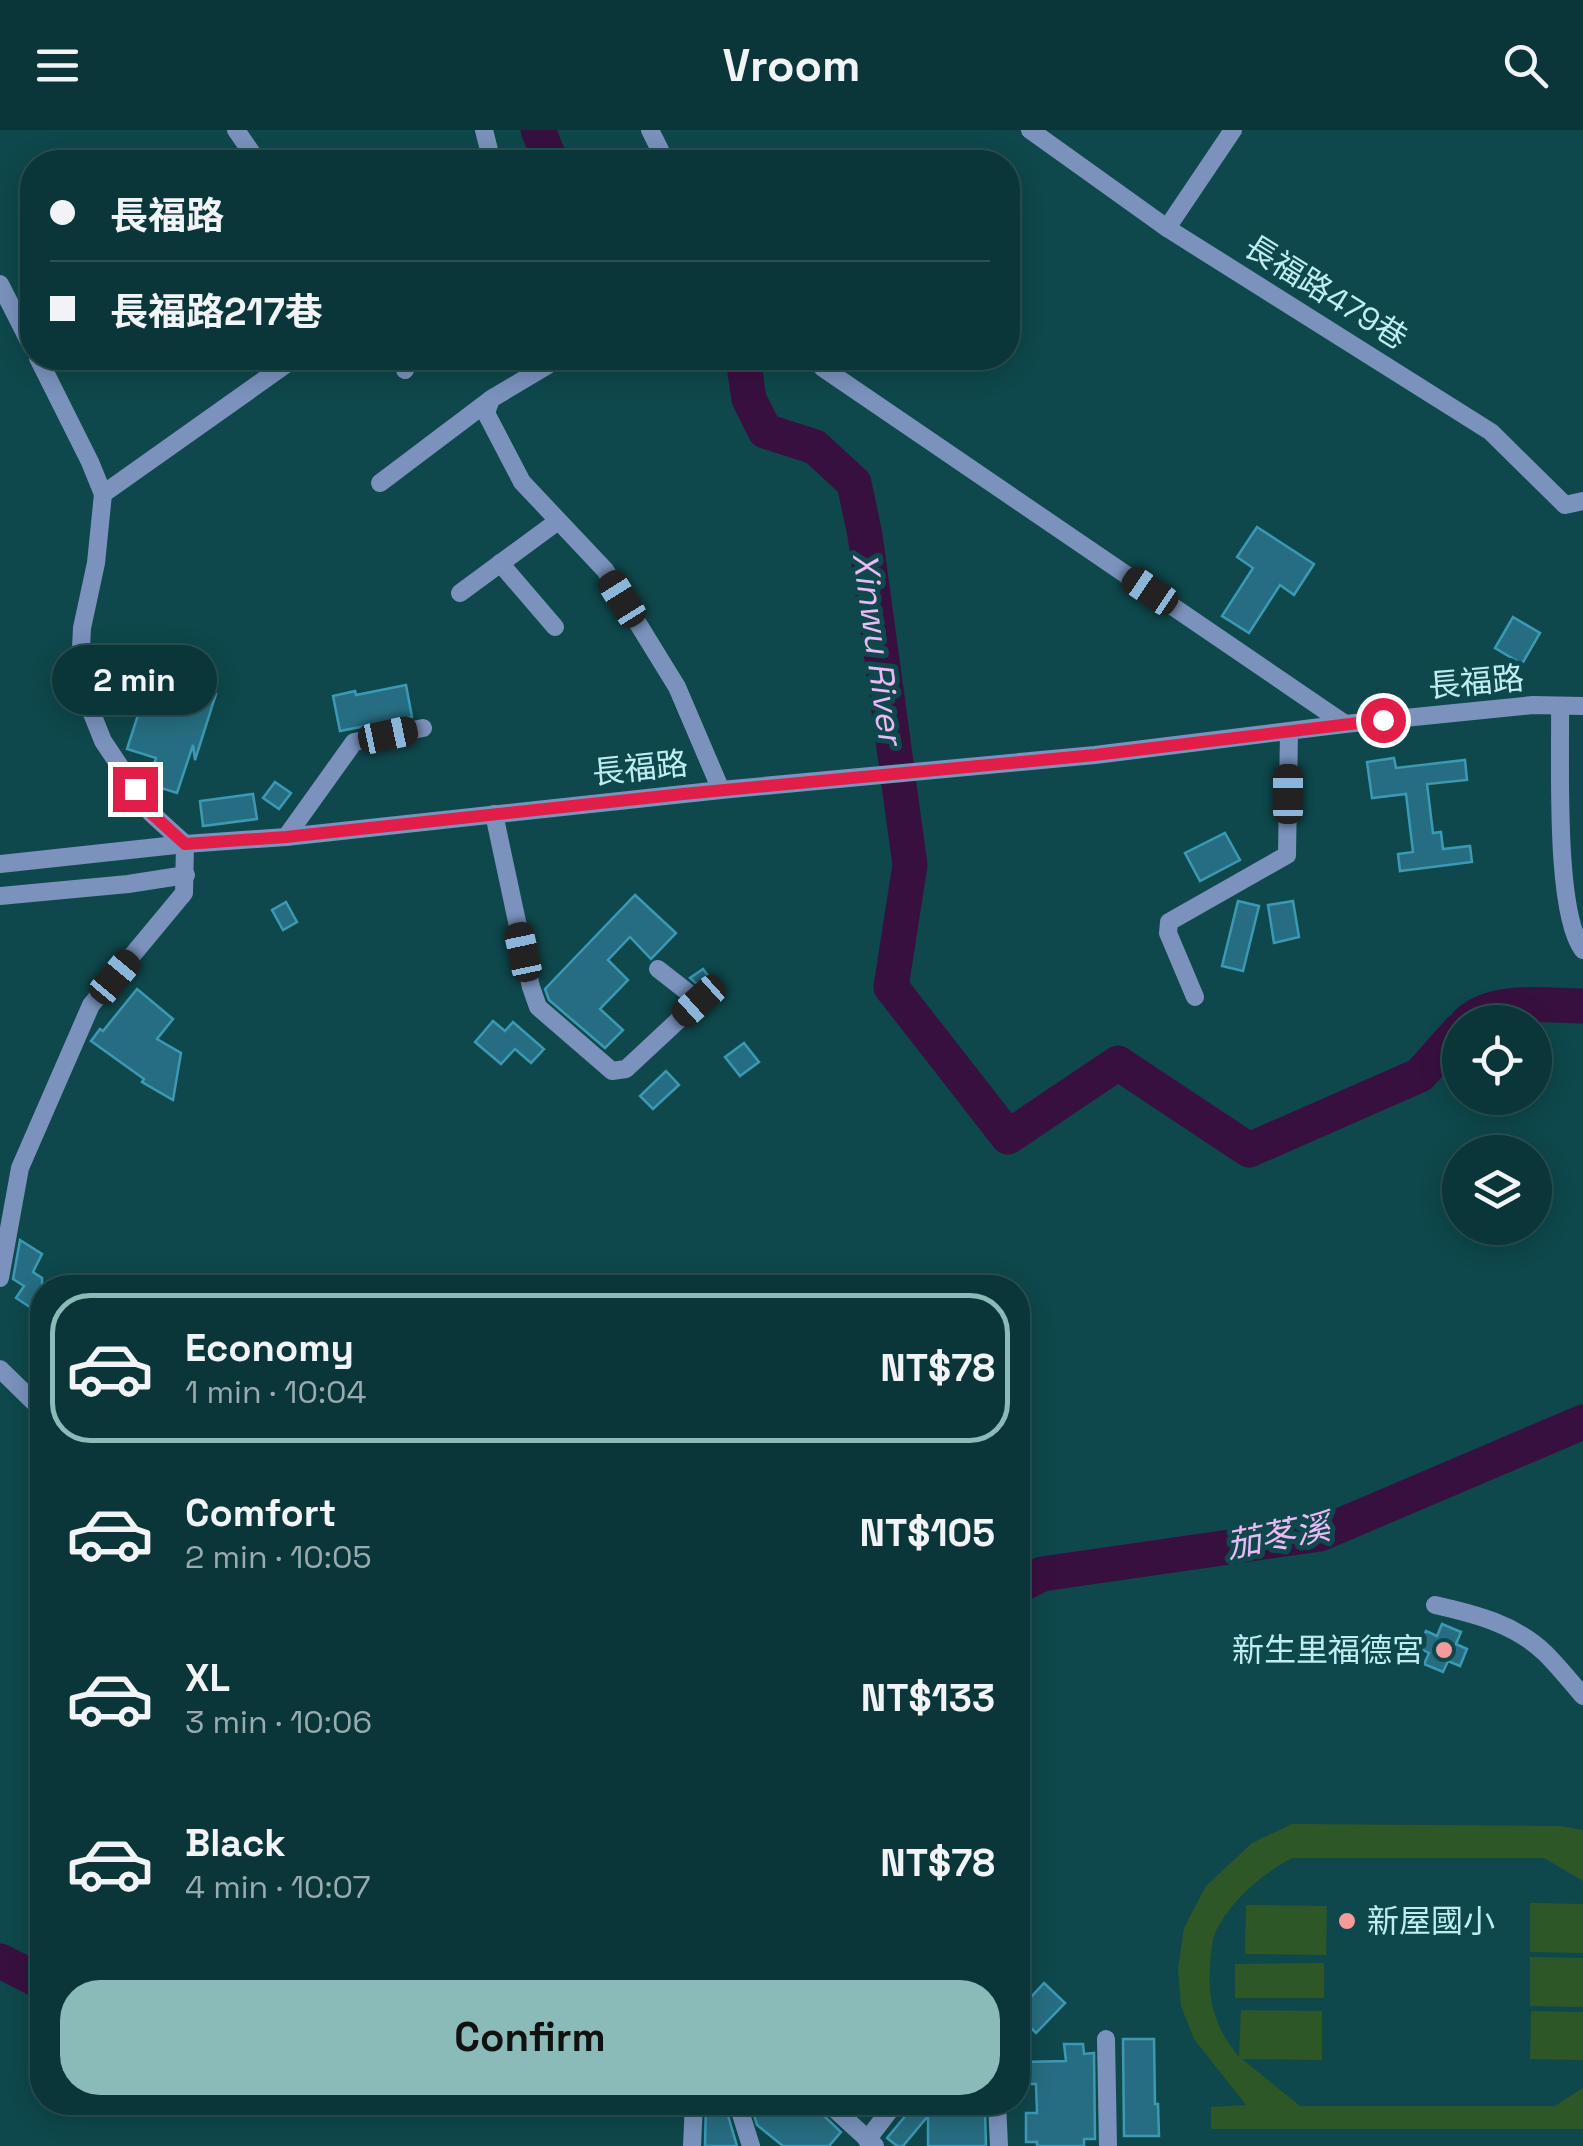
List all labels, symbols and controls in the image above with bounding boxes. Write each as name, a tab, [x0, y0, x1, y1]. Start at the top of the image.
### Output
text: Vroom	[723, 37, 860, 94]
icon: menu	[30, 38, 85, 93]
icon: search	[1498, 38, 1553, 93]
text: 長福路	[110, 192, 224, 240]
street label: 長福路479巷	[1237, 226, 1415, 358]
text: 長福路217巷	[110, 288, 323, 336]
water label: Xinwu River	[843, 549, 914, 751]
car	[1117, 562, 1183, 620]
car	[593, 566, 651, 632]
callout: 2 min	[52, 644, 218, 714]
street label: 長福路	[1426, 658, 1526, 706]
text: 2 min	[93, 660, 176, 700]
route start	[1361, 698, 1406, 743]
car	[356, 714, 420, 756]
street label: 長福路	[590, 743, 690, 793]
car	[1273, 764, 1303, 824]
route end	[113, 767, 158, 812]
car	[502, 920, 544, 984]
car	[84, 944, 146, 1010]
car	[667, 970, 731, 1032]
map controls	[1442, 1005, 1552, 1245]
button: locate	[1442, 1005, 1552, 1115]
button: layers	[1442, 1135, 1552, 1245]
icon: car	[65, 1323, 155, 1413]
text: Economy	[185, 1324, 354, 1372]
text: NT$78	[880, 1344, 995, 1392]
text: 1 min · 10:04	[185, 1372, 367, 1412]
icon: car	[65, 1488, 155, 1578]
text: Comfort	[185, 1489, 336, 1537]
water label: 茄苳溪	[1222, 1503, 1339, 1568]
text: NT$105	[860, 1509, 995, 1557]
text: 2 min · 10:05	[185, 1537, 372, 1577]
place label: 新生里福德宮	[1232, 1630, 1424, 1670]
marker: 新生里福德宮	[1433, 1639, 1455, 1661]
icon: car	[65, 1653, 155, 1743]
text: XL	[185, 1654, 230, 1702]
text: NT$133	[861, 1674, 995, 1722]
text: 3 min · 10:06	[185, 1702, 372, 1742]
icon: car	[65, 1818, 155, 1908]
text: Black	[185, 1819, 286, 1867]
text: NT$78	[880, 1839, 995, 1887]
text: 4 min · 10:07	[185, 1867, 371, 1907]
place label: 新屋國小	[1367, 1901, 1495, 1941]
marker: 新屋國小	[1336, 1910, 1358, 1932]
button: Confirm	[60, 1980, 1000, 2095]

